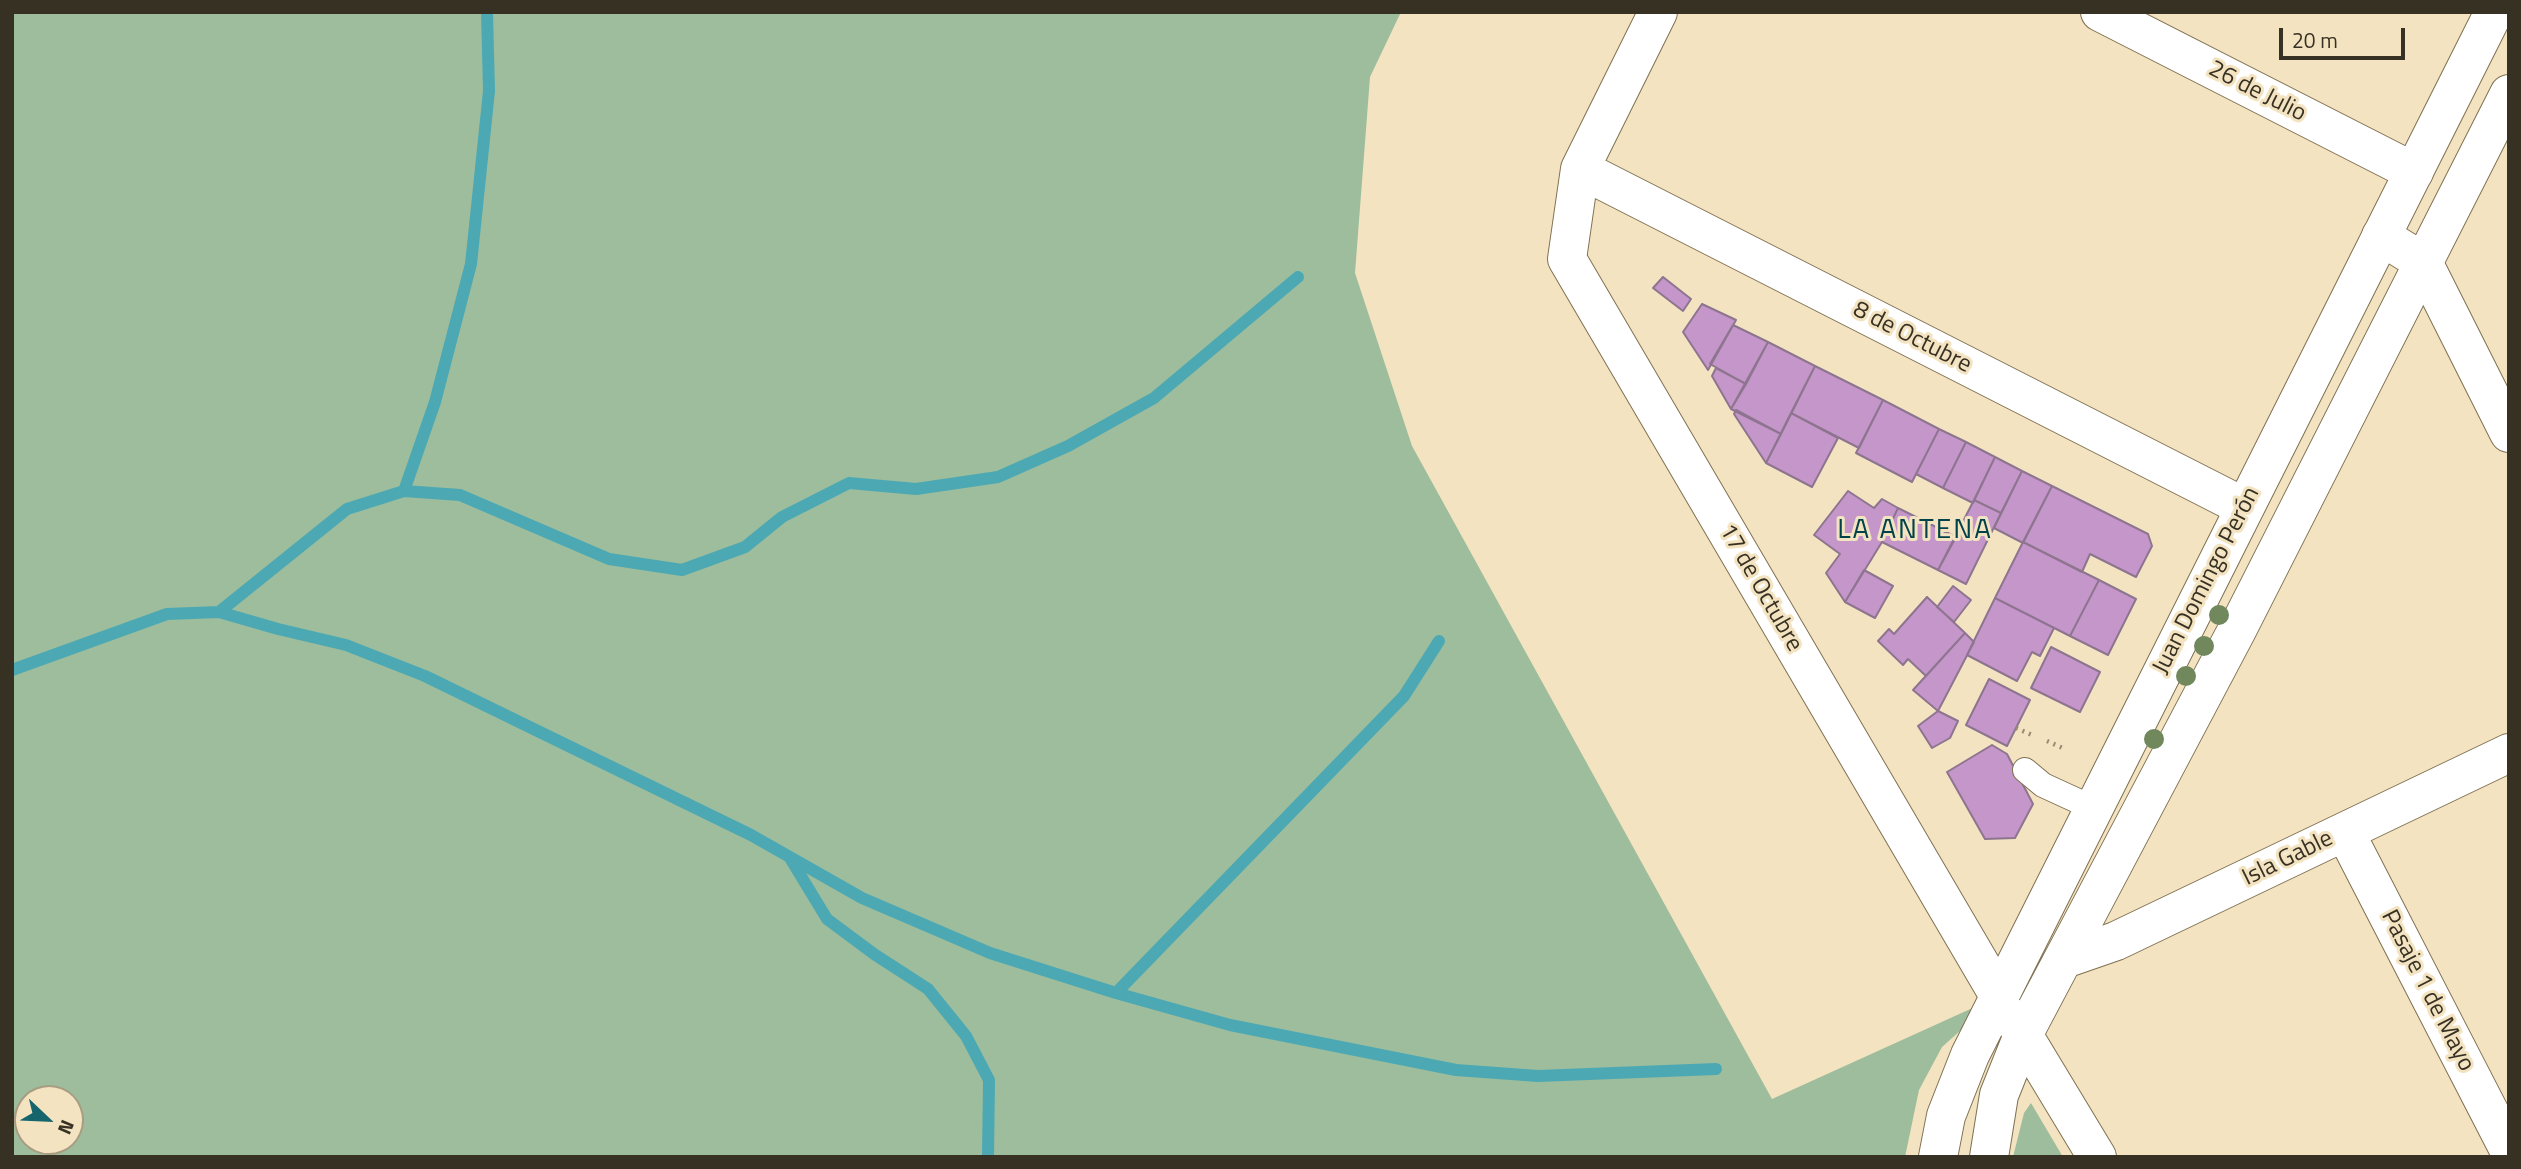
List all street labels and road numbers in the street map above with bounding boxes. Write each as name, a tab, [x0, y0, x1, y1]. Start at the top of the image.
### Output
street label: 26 de Julio	[2204, 55, 2310, 129]
street label: 8 de Octubre	[1848, 296, 1976, 380]
street label: Juan Domingo Perón	[2147, 483, 2267, 679]
street label: 17 de Octubre	[1712, 519, 1808, 657]
street label: Isla Gable	[2238, 825, 2338, 893]
street label: Pasaje 1 de Mayo	[2374, 906, 2480, 1076]

